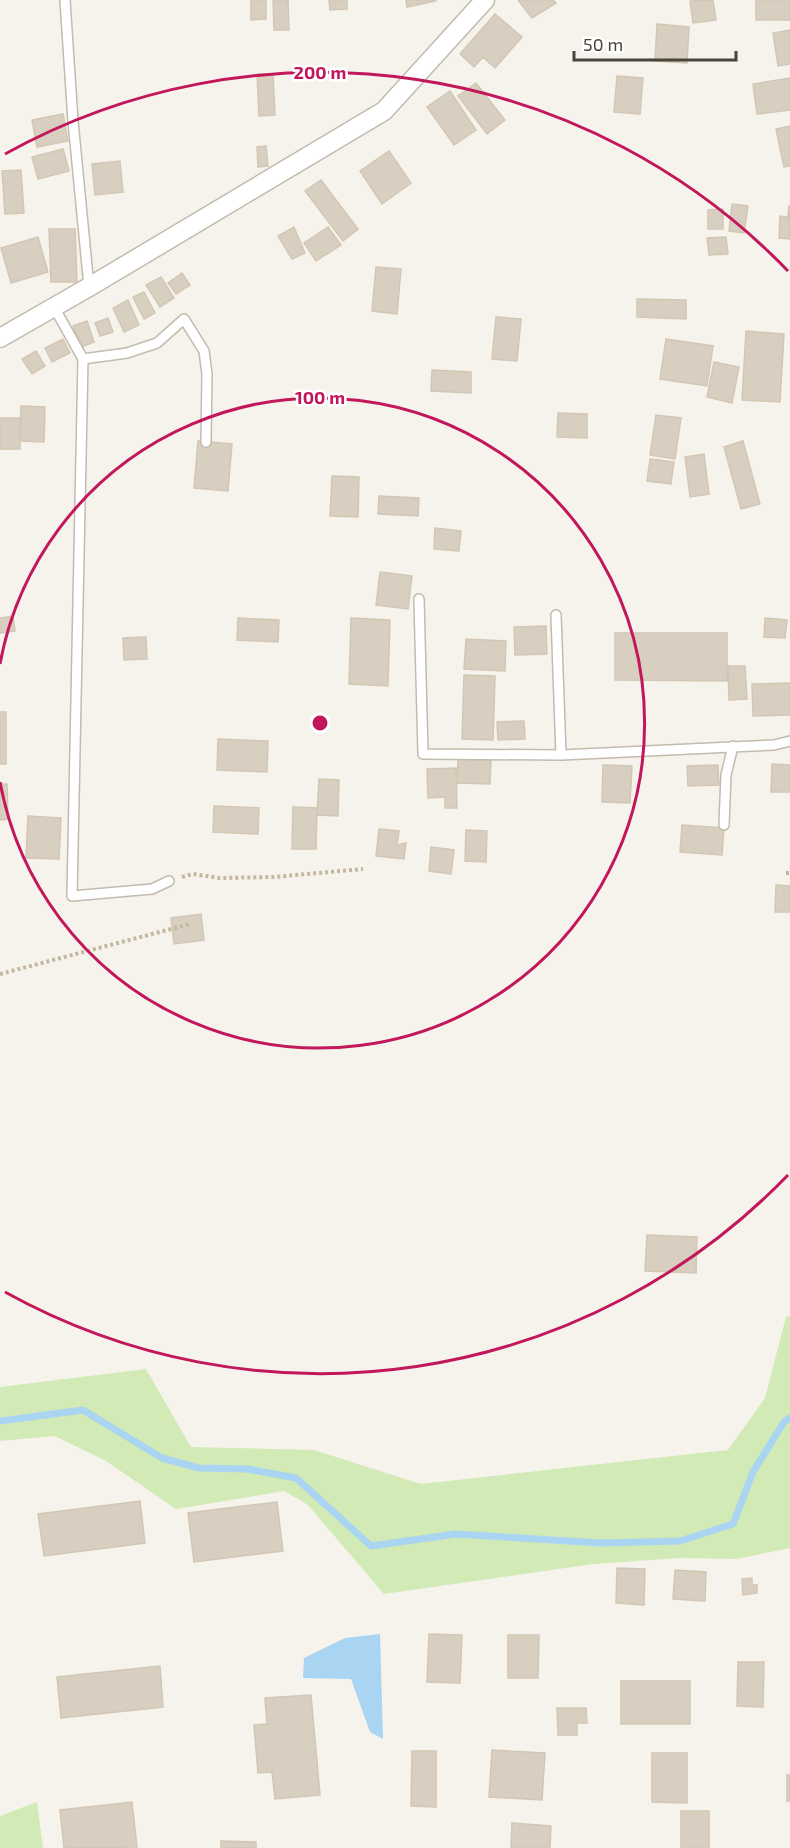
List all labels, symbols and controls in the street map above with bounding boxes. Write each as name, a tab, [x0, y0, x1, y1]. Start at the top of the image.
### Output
scale bar	[574, 24, 736, 62]
text: 50 m	[583, 33, 623, 55]
text: 200 m	[294, 61, 346, 83]
text: 100 m	[295, 386, 345, 408]
centre of rings	[310, 713, 330, 733]

